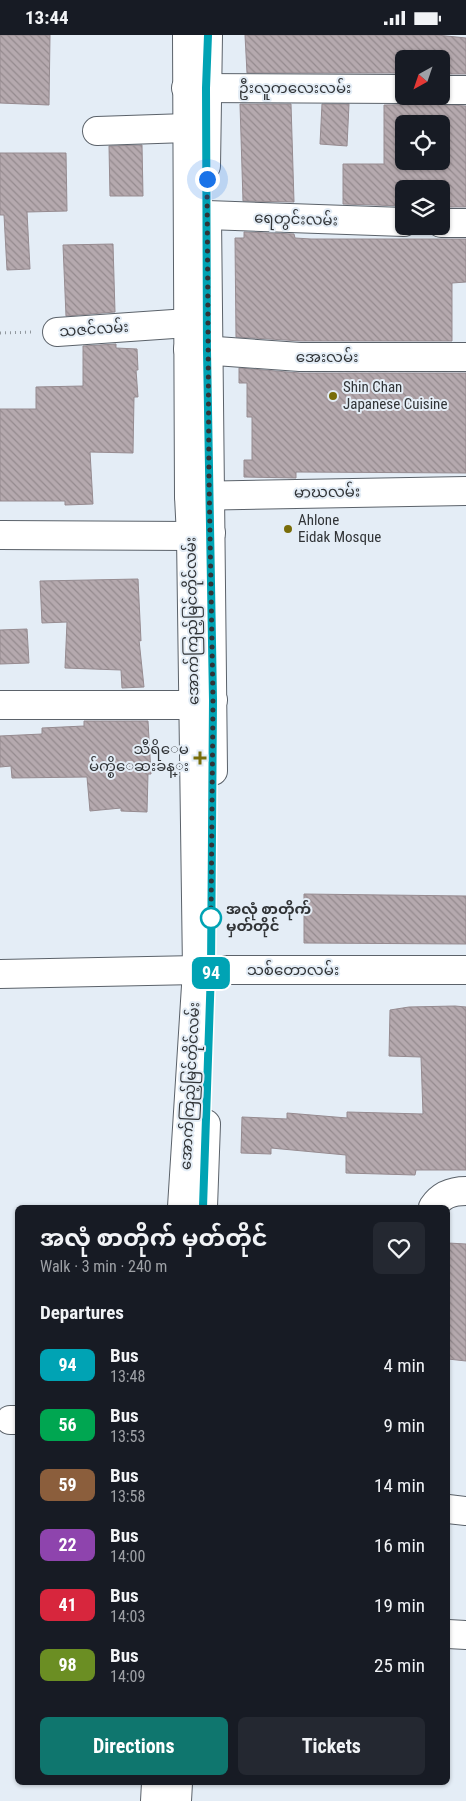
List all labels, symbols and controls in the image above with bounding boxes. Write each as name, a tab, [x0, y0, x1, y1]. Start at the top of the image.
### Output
text: 13:44	[25, 6, 69, 29]
north arrow	[395, 50, 450, 105]
map controls	[395, 50, 450, 235]
street label: ဦးလူကလေးလမ်း	[239, 78, 351, 100]
button: locate	[395, 115, 450, 170]
your location	[195, 167, 220, 192]
button: layers	[395, 180, 450, 235]
street label: ရေတွင်းလမ်း	[254, 208, 338, 232]
street label: သဇင်လမ်း	[59, 317, 129, 340]
street label: အေးလမ်း	[296, 347, 358, 366]
place label: Shin Chan Japanese Cuisine	[343, 378, 447, 413]
marker: Shin Chan Japanese Cuisine	[327, 390, 339, 402]
street label: မာဃလမ်း	[294, 481, 360, 502]
place label: Ahlone Eidak Mosque	[298, 511, 381, 546]
marker: Ahlone Eidak Mosque	[282, 523, 294, 535]
street label: အောက်ကြည့်မြင်တိုင်လမ်း	[181, 537, 205, 705]
place label: သီရိေမ မ်က္စိေဆးခန္း	[89, 739, 189, 778]
marker: သီရိေမ မ်က္စိေဆးခန္း	[193, 751, 207, 765]
place label: အလုံ စာတိုက် မှတ်တိုင်	[226, 899, 311, 938]
marker: အလုံ စာတိုက် မှတ်တိုင်	[200, 907, 222, 929]
line badge: 94	[188, 957, 234, 989]
street label: သစ်တောလမ်း	[247, 960, 339, 979]
text: 94	[202, 962, 220, 983]
street label: အောက်ကြည့်မြင်တိုင်လမ်း	[176, 1002, 206, 1171]
button: heart	[373, 1222, 425, 1274]
text: အလုံ စာတိုက် မှတ်တိုင်	[40, 1224, 268, 1252]
text: Walk · 3 min · 240 m	[40, 1257, 167, 1276]
text: Departures	[40, 1301, 124, 1324]
text: Bus	[110, 1344, 139, 1367]
text: 94	[58, 1354, 77, 1375]
text: 4 min	[383, 1354, 425, 1377]
text: 13:48	[110, 1367, 145, 1386]
text: Bus	[110, 1404, 139, 1427]
text: 56	[58, 1414, 77, 1435]
text: 9 min	[383, 1414, 425, 1437]
text: 13:53	[110, 1427, 145, 1446]
text: Bus	[110, 1464, 139, 1487]
text: 59	[58, 1474, 77, 1495]
text: 14 min	[374, 1474, 425, 1497]
text: 13:58	[110, 1487, 145, 1506]
text: Bus	[110, 1524, 139, 1547]
text: 22	[58, 1534, 77, 1555]
text: 16 min	[374, 1534, 425, 1557]
text: 14:00	[110, 1547, 145, 1566]
text: Bus	[110, 1584, 139, 1607]
text: 41	[58, 1594, 77, 1615]
text: 19 min	[374, 1594, 425, 1617]
text: 14:03	[110, 1607, 145, 1626]
text: Bus	[110, 1644, 139, 1667]
text: 98	[58, 1654, 77, 1675]
text: 25 min	[374, 1654, 425, 1677]
text: 14:09	[110, 1667, 145, 1686]
button: Directions	[40, 1717, 228, 1775]
button: Tickets	[238, 1717, 425, 1775]

